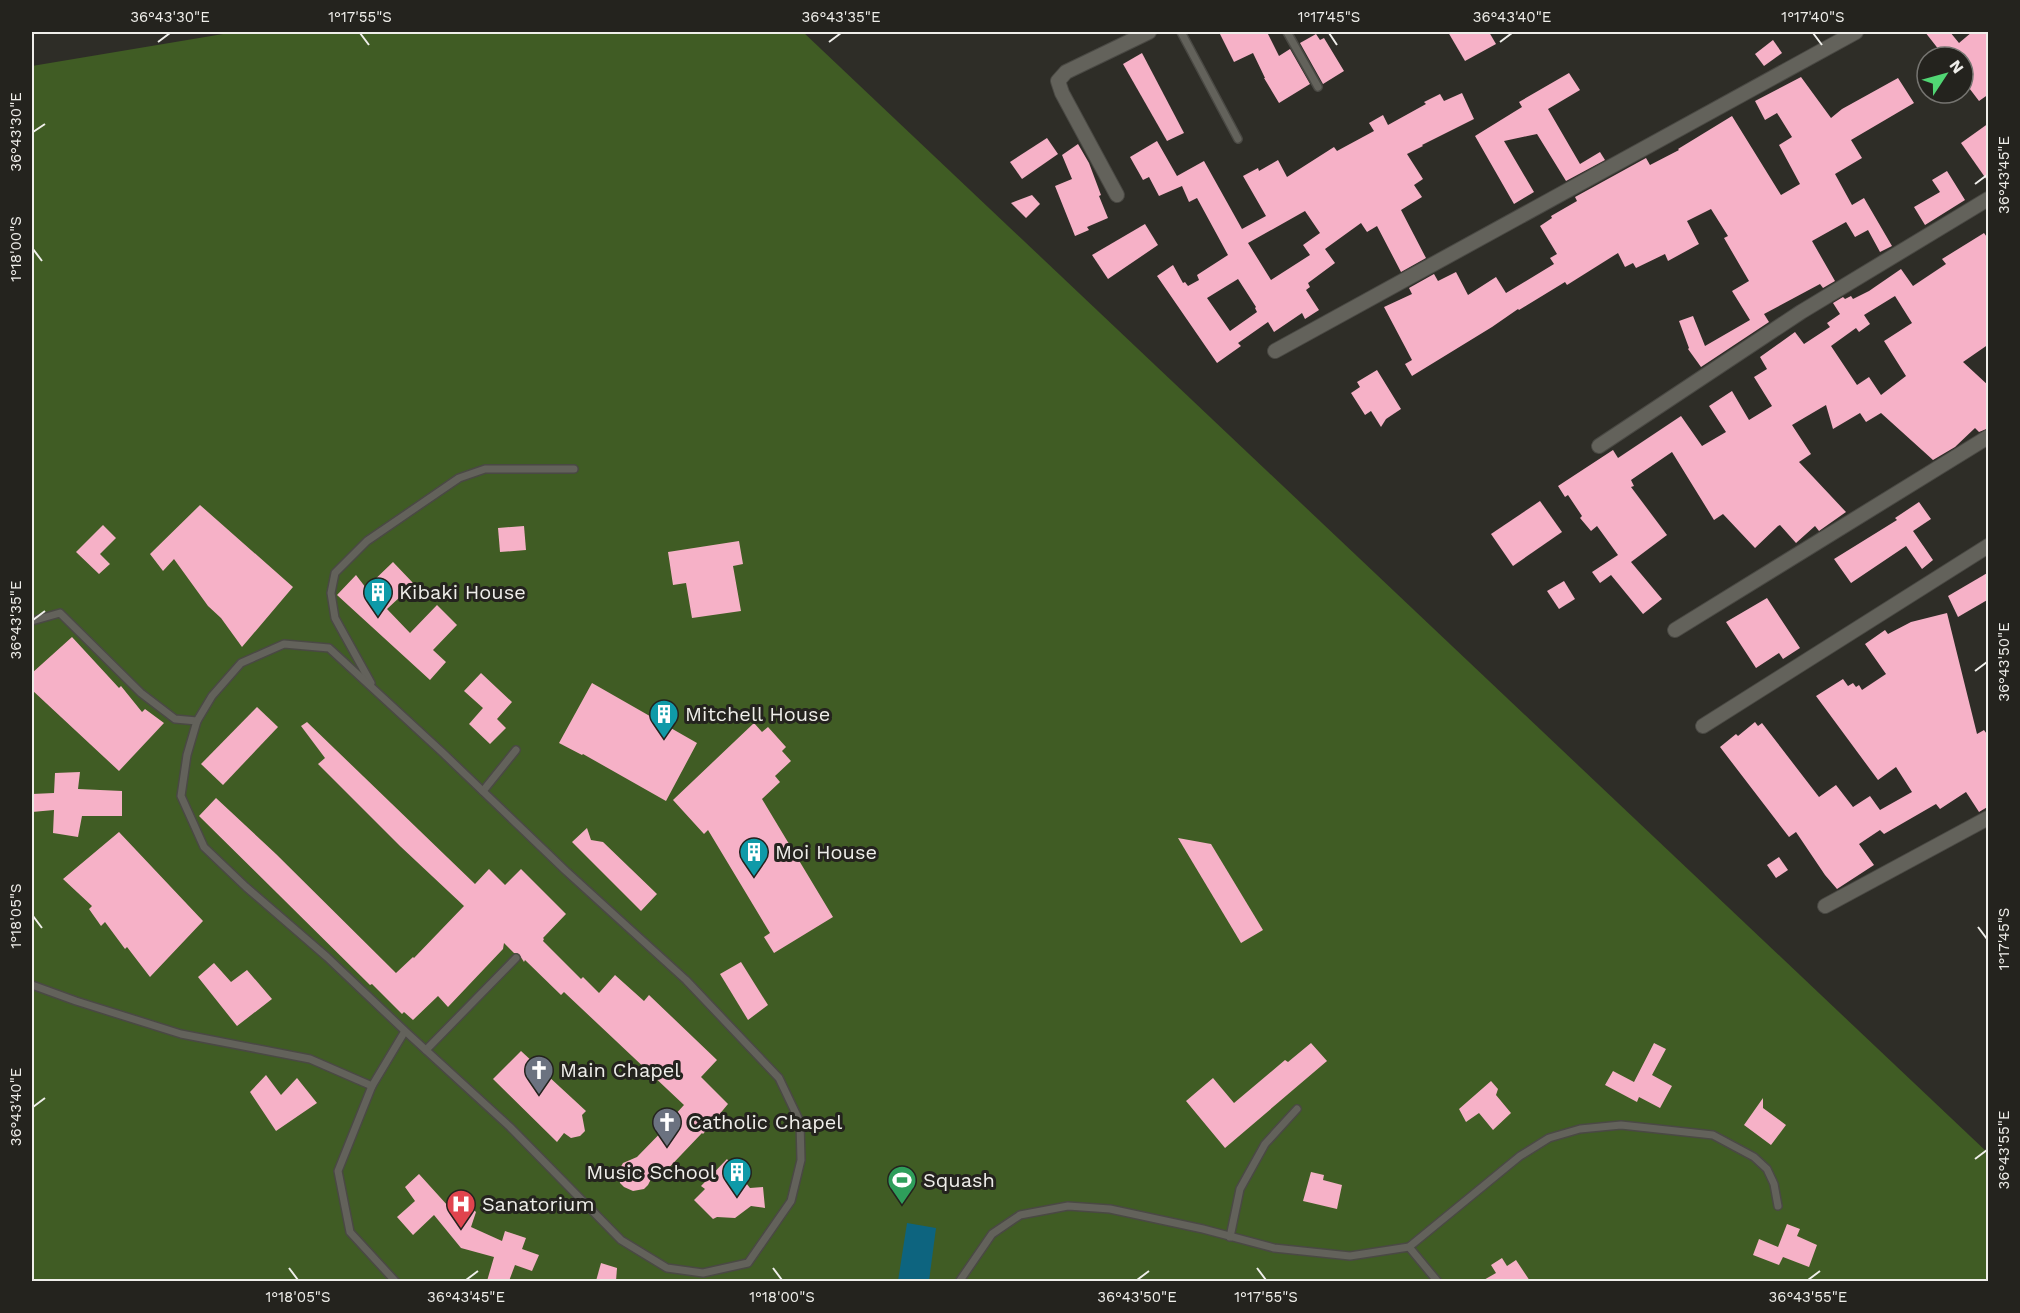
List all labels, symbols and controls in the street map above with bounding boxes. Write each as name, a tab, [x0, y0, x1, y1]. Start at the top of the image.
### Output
text: 36°43'30"E	[130, 8, 210, 26]
text: 1°17'55"S	[328, 8, 392, 26]
text: 36°43'35"E	[802, 8, 880, 26]
text: 1°17'45"S	[1298, 8, 1360, 26]
text: 36°43'40"E	[1473, 8, 1551, 26]
text: 1°17'40"S	[1781, 8, 1845, 26]
north arrow	[1915, 45, 1975, 105]
text: N	[1946, 56, 1968, 77]
text: 36°43'30"E	[7, 92, 25, 172]
text: 36°43'45"E	[1995, 136, 2013, 214]
text: 1°18'00"S	[7, 216, 25, 282]
building icon: Kibaki House	[362, 576, 394, 618]
place label: Kibaki House	[399, 580, 526, 604]
text: 36°43'35"E	[7, 581, 25, 659]
text: 36°43'50"E	[1995, 622, 2013, 702]
building icon: Mitchell House	[648, 698, 680, 740]
place label: Mitchell House	[685, 702, 830, 726]
building icon: Moi House	[738, 836, 770, 878]
place label: Moi House	[775, 840, 877, 864]
text: 1°18'05"S	[7, 883, 25, 949]
text: 1°17'45"S	[1995, 908, 2013, 970]
church icon: Main Chapel	[523, 1054, 555, 1096]
place label: Main Chapel	[560, 1058, 680, 1082]
text: 36°43'40"E	[7, 1068, 25, 1146]
church icon: Catholic Chapel	[651, 1106, 683, 1148]
place label: Catholic Chapel	[688, 1110, 842, 1134]
text: 36°43'55"E	[1995, 1111, 2013, 1189]
building icon: Music School	[721, 1156, 753, 1198]
place label: Music School	[586, 1160, 716, 1184]
sports icon: Squash	[886, 1164, 918, 1206]
place label: Squash	[923, 1168, 995, 1192]
hospital icon: Sanatorium	[445, 1188, 477, 1230]
place label: Sanatorium	[482, 1192, 595, 1216]
text: 1°18'05"S	[265, 1288, 331, 1306]
text: 36°43'45"E	[427, 1288, 505, 1306]
text: 1°18'00"S	[749, 1288, 815, 1306]
text: 36°43'50"E	[1097, 1288, 1177, 1306]
text: 1°17'55"S	[1234, 1288, 1298, 1306]
text: 36°43'55"E	[1769, 1288, 1847, 1306]

